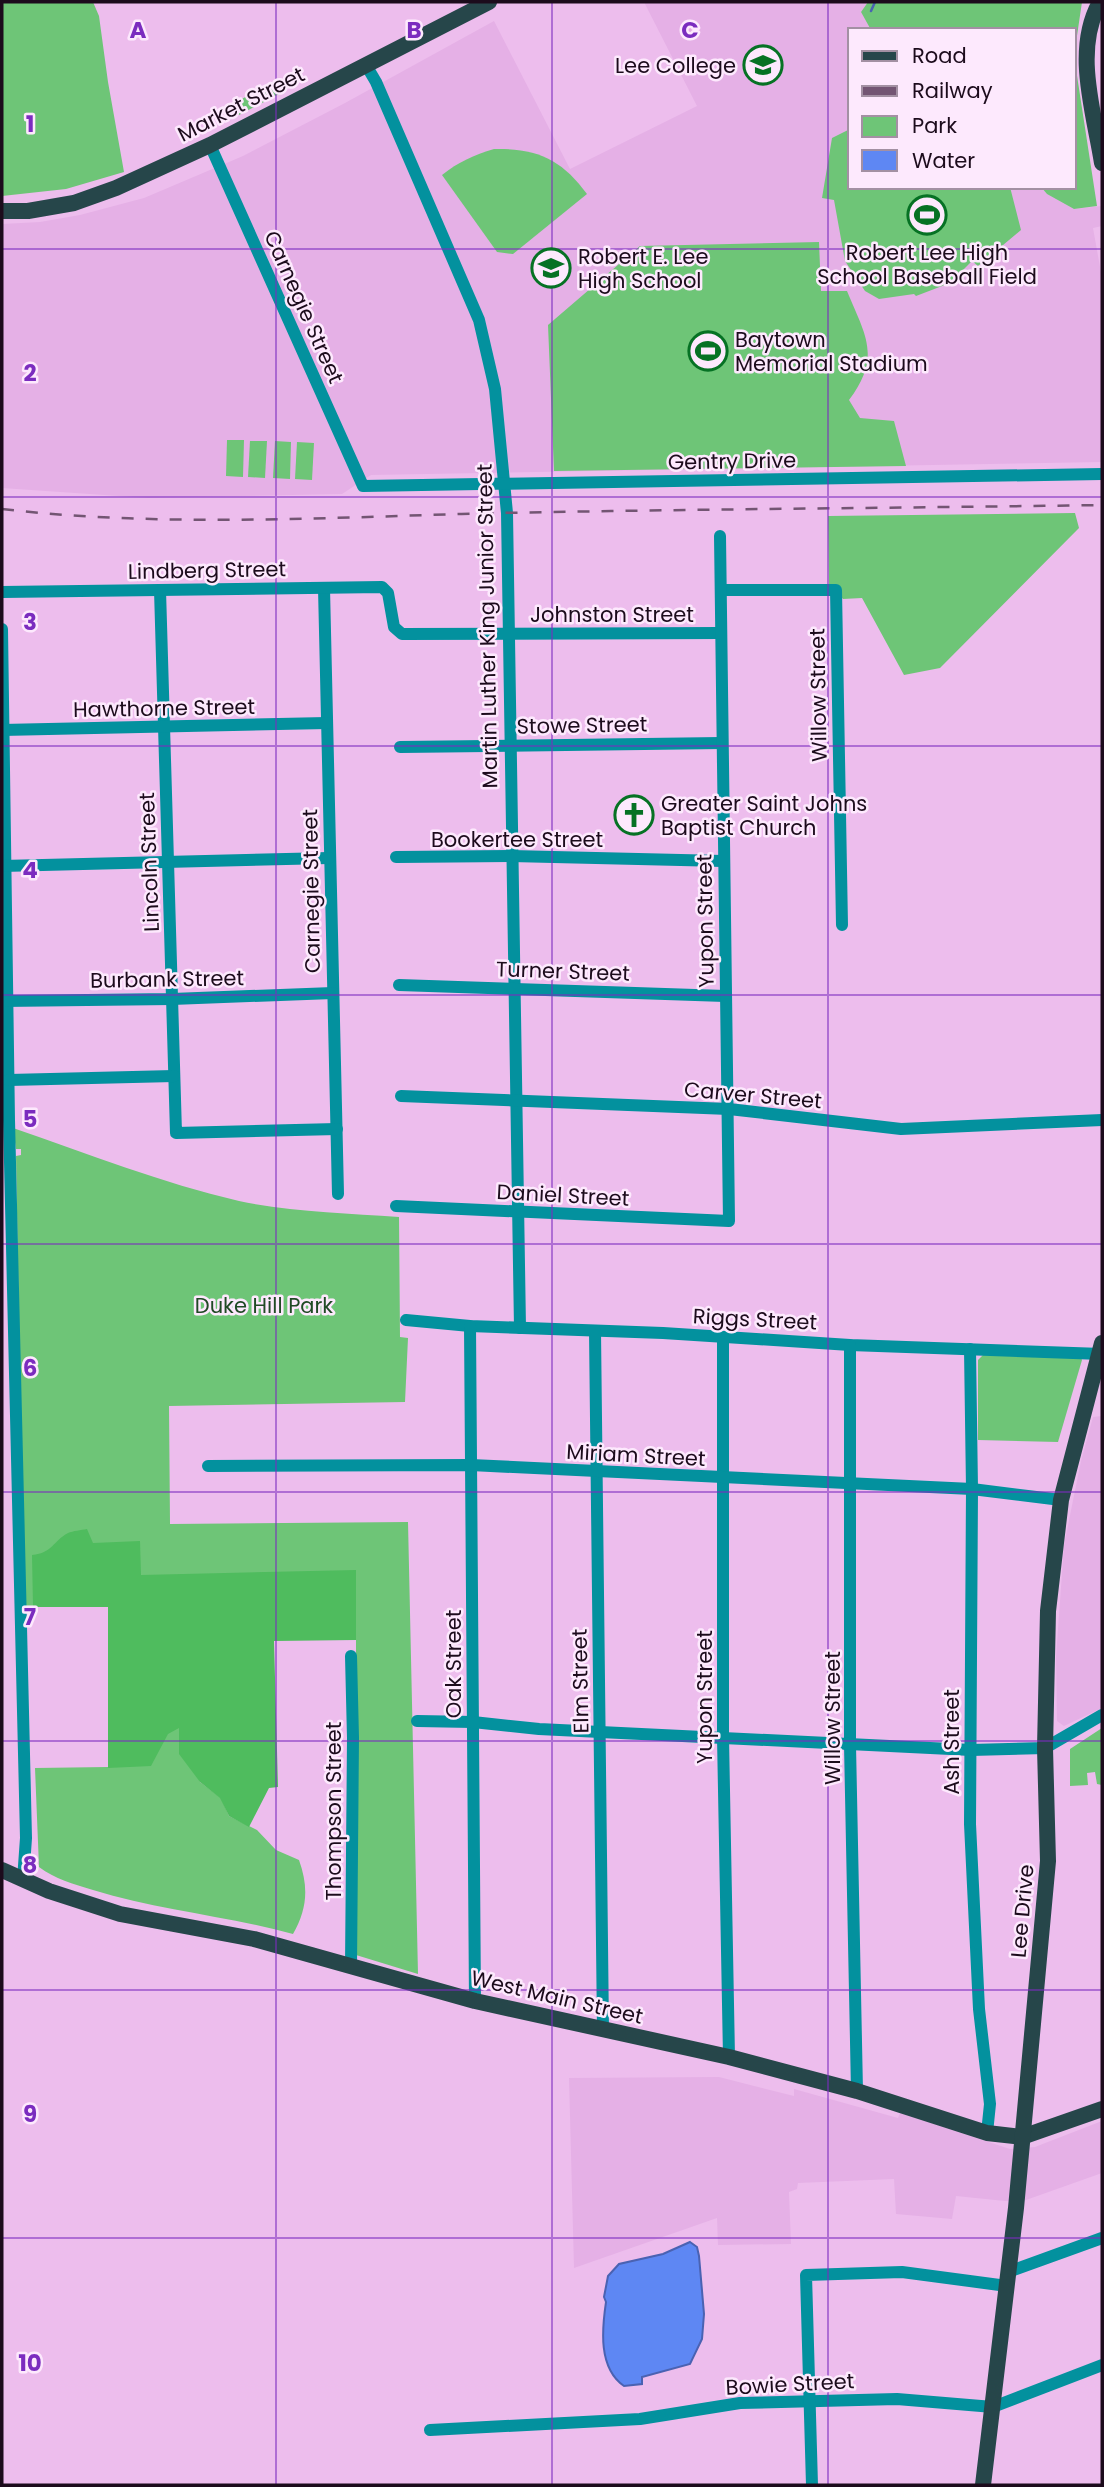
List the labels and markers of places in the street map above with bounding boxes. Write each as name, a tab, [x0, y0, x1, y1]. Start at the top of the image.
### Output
school or university icon: Lee College	[742, 44, 784, 86]
place label: Lee College	[615, 51, 736, 80]
sports icon: Robert Lee High School Baseball Field	[906, 194, 948, 236]
place label: Robert Lee High School Baseball Field	[817, 238, 1037, 291]
place label: Robert E. Lee High School	[578, 242, 708, 295]
school or university icon: Robert E. Lee High School	[530, 247, 572, 289]
place label: Baytown Memorial Stadium	[735, 325, 928, 378]
sports icon: Baytown Memorial Stadium	[687, 330, 729, 372]
place label: Greater Saint Johns Baptist Church	[661, 789, 867, 842]
church icon: Greater Saint Johns Baptist Church	[613, 794, 655, 836]

